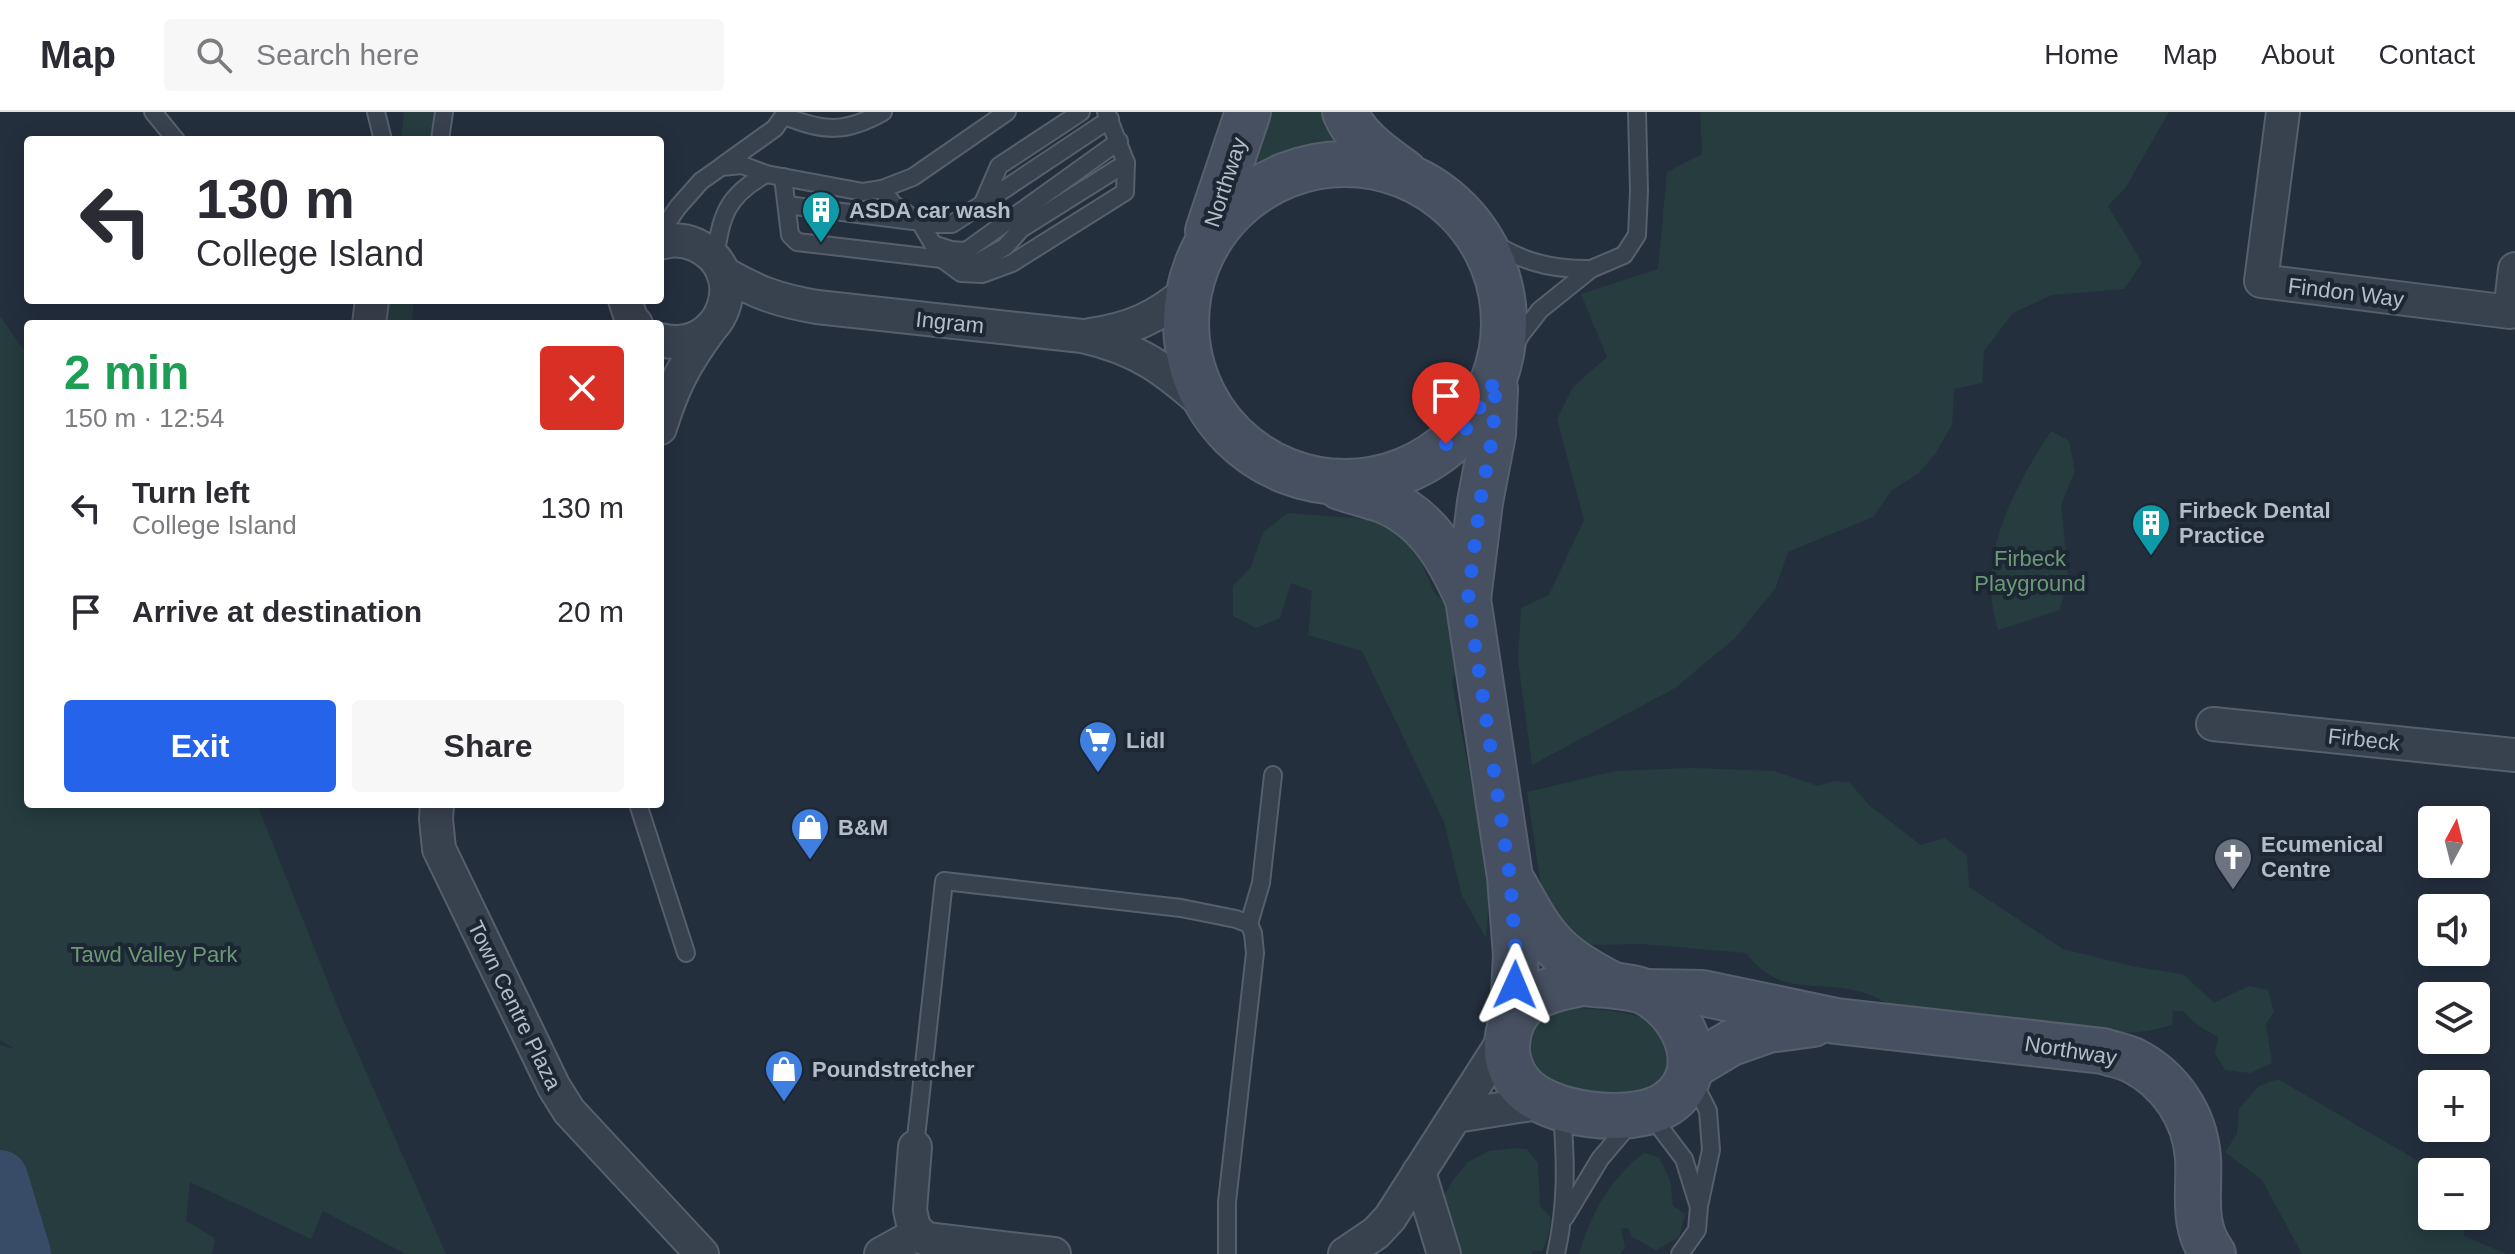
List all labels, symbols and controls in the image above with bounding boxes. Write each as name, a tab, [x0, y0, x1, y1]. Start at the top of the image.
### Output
search box	[164, 19, 724, 91]
icon: search	[192, 33, 236, 77]
text: Map	[40, 34, 116, 76]
text: Search here	[256, 38, 419, 71]
text: Home	[2044, 39, 2119, 70]
text: Map	[2163, 39, 2217, 70]
text: About	[2261, 39, 2335, 70]
text: Contact	[2379, 39, 2475, 70]
street label: Northway	[1199, 134, 1252, 230]
text: 130 m	[196, 167, 355, 230]
icon: left	[64, 168, 168, 272]
building icon: ASDA car wash	[800, 189, 842, 244]
place label: ASDA car wash	[849, 198, 1011, 223]
text: College Island	[196, 233, 424, 274]
street label: Findon Way	[2287, 273, 2405, 312]
street label: Ingram	[915, 306, 985, 339]
text: 2 min	[64, 346, 189, 399]
button: close	[540, 346, 624, 430]
pin	[1412, 362, 1480, 444]
icon: arrive	[1424, 374, 1468, 418]
text: 150 m · 12:54	[64, 403, 224, 433]
text: Turn left	[132, 476, 250, 509]
icon: left	[64, 486, 108, 530]
text: 130 m	[541, 491, 624, 524]
place label: Firbeck Dental Practice	[2179, 498, 2331, 548]
building icon: Firbeck Dental Practice	[2130, 502, 2172, 557]
text: College Island	[132, 510, 297, 540]
park label: Firbeck Playground	[1974, 546, 2086, 596]
icon: arrive	[64, 590, 108, 634]
text: Arrive at destination	[132, 595, 422, 628]
text: 20 m	[557, 595, 624, 628]
button: Exit	[64, 700, 336, 792]
button: Share	[352, 700, 624, 792]
supermarket icon: Lidl	[1077, 719, 1119, 774]
street label: Firbeck	[2327, 723, 2402, 756]
place label: Lidl	[1126, 728, 1165, 753]
shop icon: B&M	[789, 806, 831, 861]
north arrow	[2418, 806, 2490, 878]
map controls	[2418, 806, 2490, 1230]
place label: B&M	[838, 815, 888, 840]
place label: Ecumenical Centre	[2261, 832, 2383, 882]
church icon: Ecumenical Centre	[2212, 836, 2254, 891]
button: sound	[2418, 894, 2490, 966]
street label: Town Centre Plaza	[463, 917, 567, 1094]
park label: Tawd Valley Park	[70, 942, 239, 967]
position arrow	[1473, 943, 1557, 1027]
button: layers	[2418, 982, 2490, 1054]
street label: Northway	[2023, 1031, 2119, 1070]
shop icon: Poundstretcher	[763, 1048, 805, 1103]
place label: Poundstretcher	[812, 1057, 975, 1082]
button: +	[2418, 1070, 2490, 1142]
button: −	[2418, 1158, 2490, 1230]

